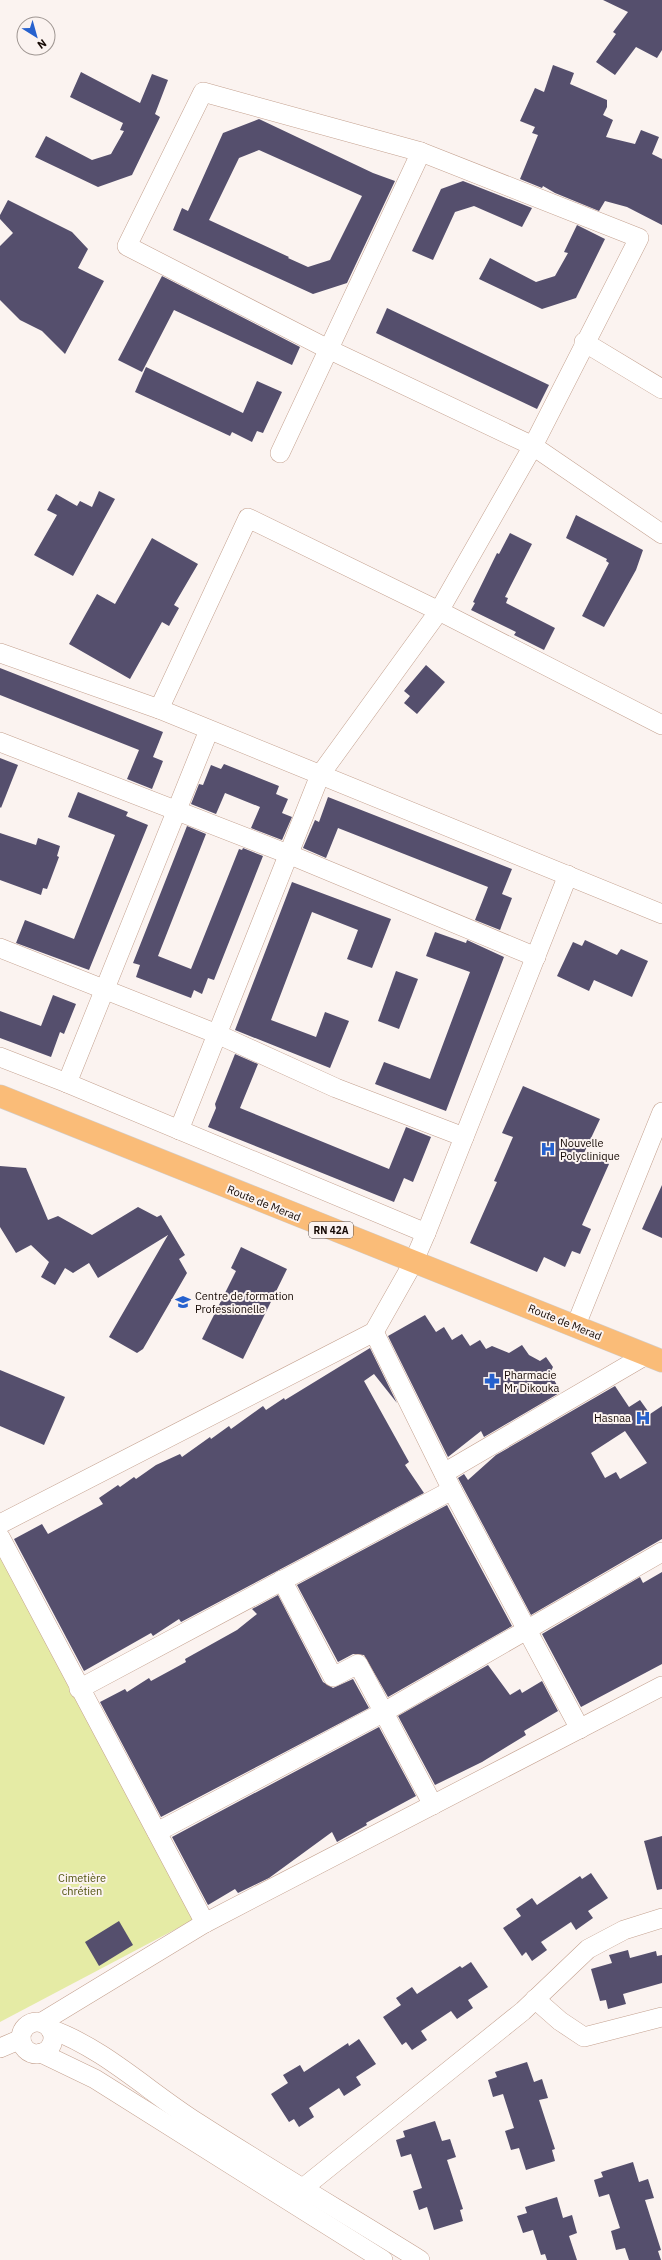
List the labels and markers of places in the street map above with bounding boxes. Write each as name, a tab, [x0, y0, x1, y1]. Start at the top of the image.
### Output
place label: Nouvelle Polyclinique	[560, 1136, 620, 1163]
hospital icon: Nouvelle Polyclinique	[539, 1140, 557, 1158]
place label: Centre de formation Professionelle	[195, 1289, 294, 1316]
school or university icon: Centre de formation Professionelle	[174, 1293, 192, 1311]
place label: Pharmacie Mr Dikouka	[504, 1368, 559, 1395]
pharmacy icon: Pharmacie Mr Dikouka	[483, 1372, 501, 1390]
hospital icon: Hasnaa	[634, 1409, 652, 1427]
place label: Hasnaa	[594, 1411, 631, 1425]

